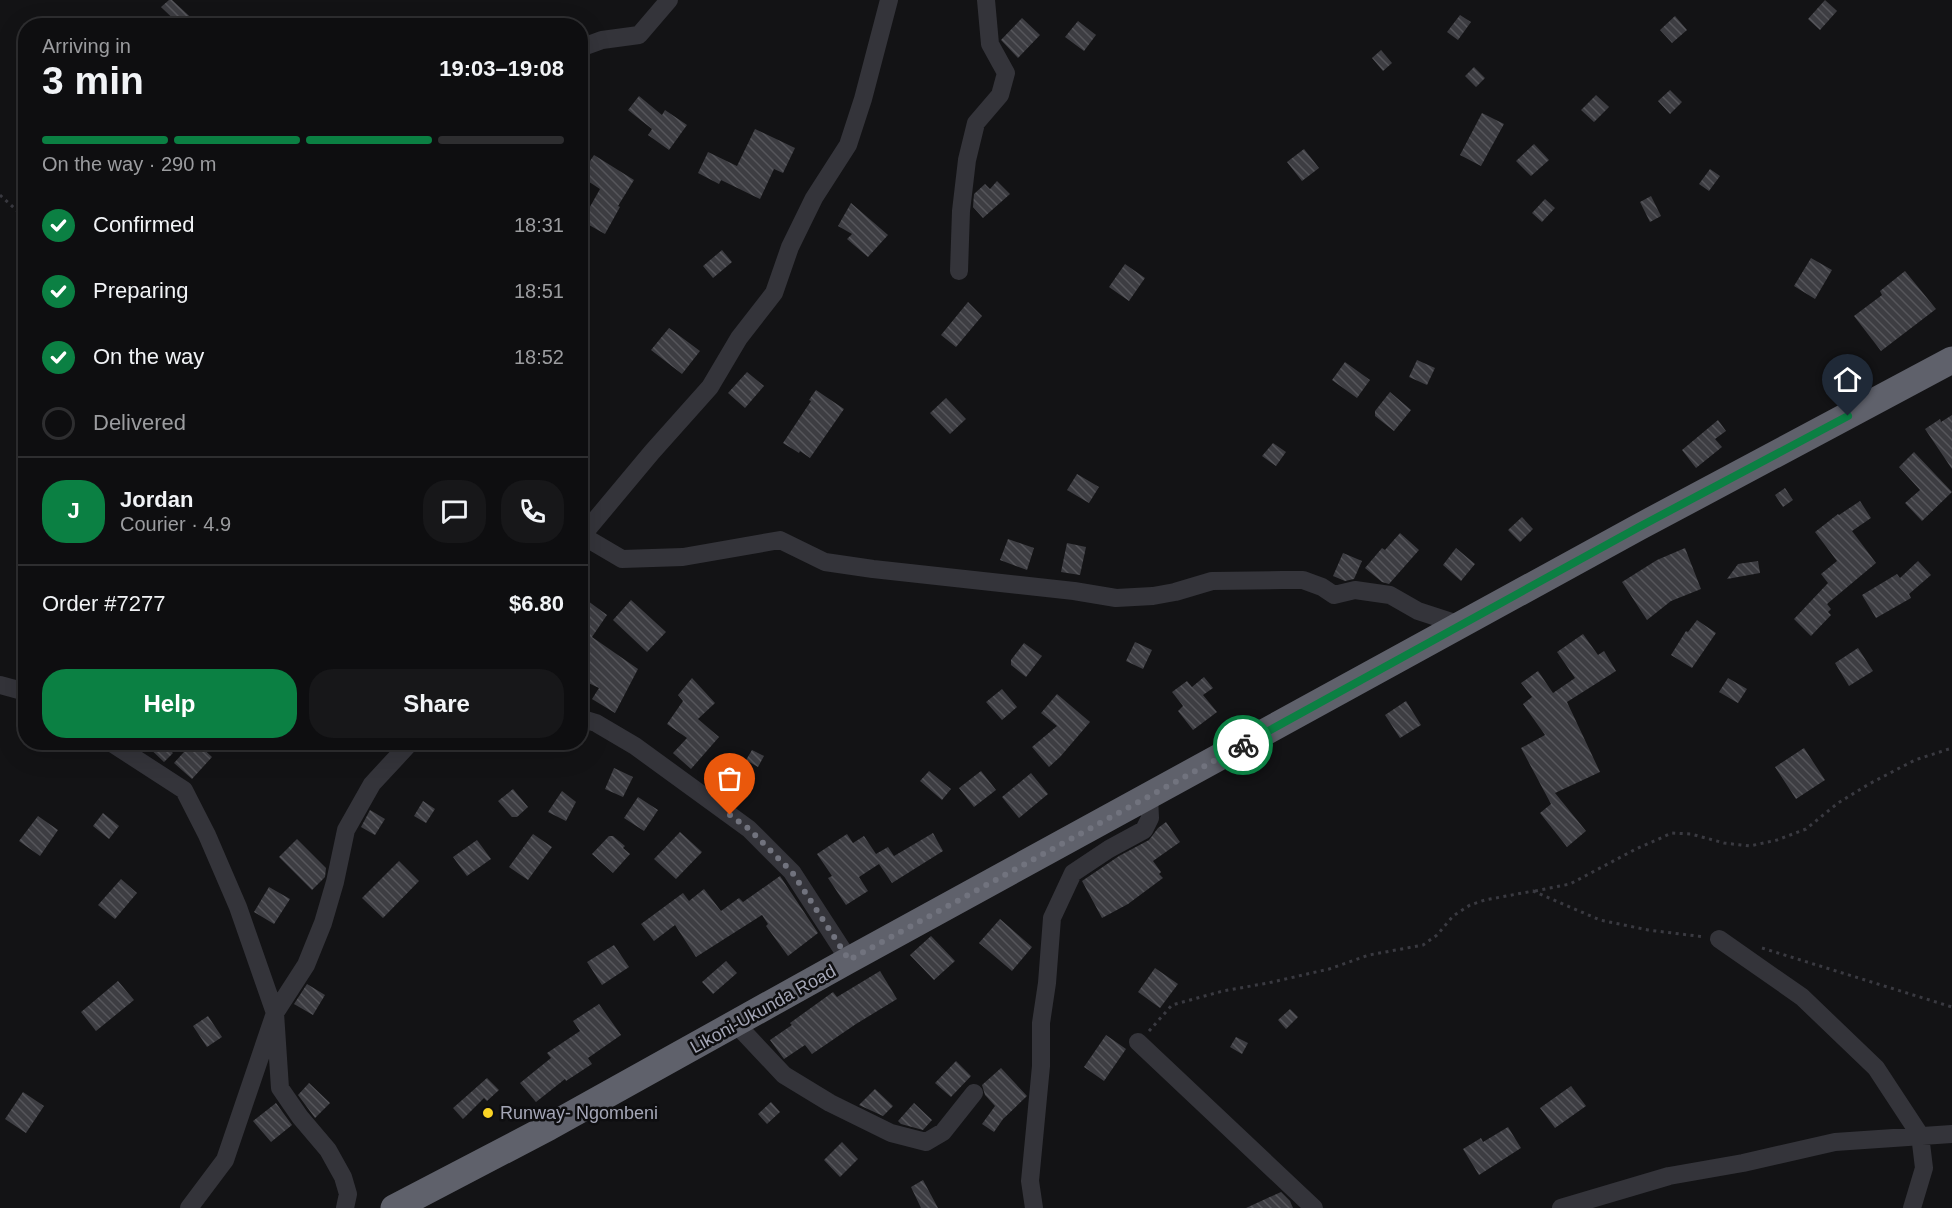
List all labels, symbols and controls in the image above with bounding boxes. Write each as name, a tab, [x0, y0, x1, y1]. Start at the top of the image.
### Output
text: Arriving in	[42, 35, 131, 57]
text: 19:03–19:08	[439, 56, 564, 81]
text: 3 min	[42, 59, 144, 102]
text: On the way · 290 m	[42, 153, 217, 175]
icon: check	[42, 209, 75, 242]
text: Confirmed	[93, 212, 194, 237]
text: 18:31	[514, 214, 564, 236]
icon: check	[42, 275, 75, 308]
text: Preparing	[93, 278, 188, 303]
text: 18:51	[514, 280, 564, 302]
icon: check	[42, 341, 75, 374]
text: On the way	[93, 344, 204, 369]
text: 18:52	[514, 346, 564, 368]
pin	[1822, 354, 1873, 416]
icon: home	[1831, 363, 1864, 396]
text: Delivered	[93, 410, 186, 435]
button: chat	[423, 480, 486, 543]
button: phone	[501, 480, 564, 543]
text: Jordan	[120, 487, 193, 512]
text: J	[67, 498, 80, 523]
text: Courier · 4.9	[120, 513, 231, 535]
text: Order #7277	[42, 591, 166, 616]
text: $6.80	[509, 591, 564, 616]
button: Help	[42, 669, 297, 738]
button: Share	[309, 669, 564, 738]
courier	[1213, 715, 1273, 775]
icon: bike	[1227, 729, 1260, 762]
pin	[704, 753, 755, 815]
icon: bag	[713, 762, 746, 795]
street label: Likoni-Ukunda Road	[687, 961, 839, 1057]
place label: Runway- Ngombeni	[500, 1103, 658, 1123]
marker: Runway- Ngombeni	[481, 1106, 495, 1120]

